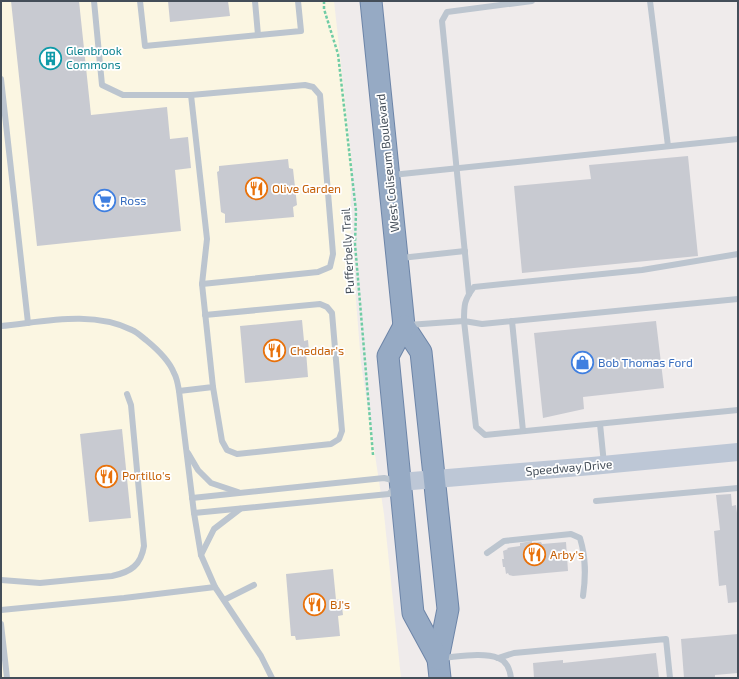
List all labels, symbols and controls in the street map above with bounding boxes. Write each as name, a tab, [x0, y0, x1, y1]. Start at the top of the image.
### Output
place label: Glenbrook Commons	[66, 43, 122, 71]
building icon: Glenbrook Commons	[38, 45, 64, 71]
street label: West Coliseum Boulevard	[373, 93, 401, 233]
restaurant icon: Olive Garden	[244, 176, 270, 202]
place label: Olive Garden	[272, 181, 341, 195]
supermarket icon: Ross	[92, 188, 118, 214]
place label: Ross	[120, 193, 146, 207]
street label: Pufferbelly Trail	[338, 207, 356, 294]
restaurant icon: Cheddar's	[262, 338, 288, 364]
place label: Cheddar's	[290, 343, 344, 357]
shop icon: Bob Thomas Ford	[570, 350, 596, 376]
place label: Bob Thomas Ford	[598, 355, 693, 369]
street label: Speedway Drive	[525, 456, 613, 478]
restaurant icon: Portillo's	[93, 463, 119, 489]
place label: Portillo's	[122, 468, 171, 482]
restaurant icon: Arby's	[522, 542, 548, 568]
place label: Arby's	[550, 547, 584, 561]
restaurant icon: BJ's	[302, 592, 328, 618]
place label: BJ's	[330, 597, 350, 611]

